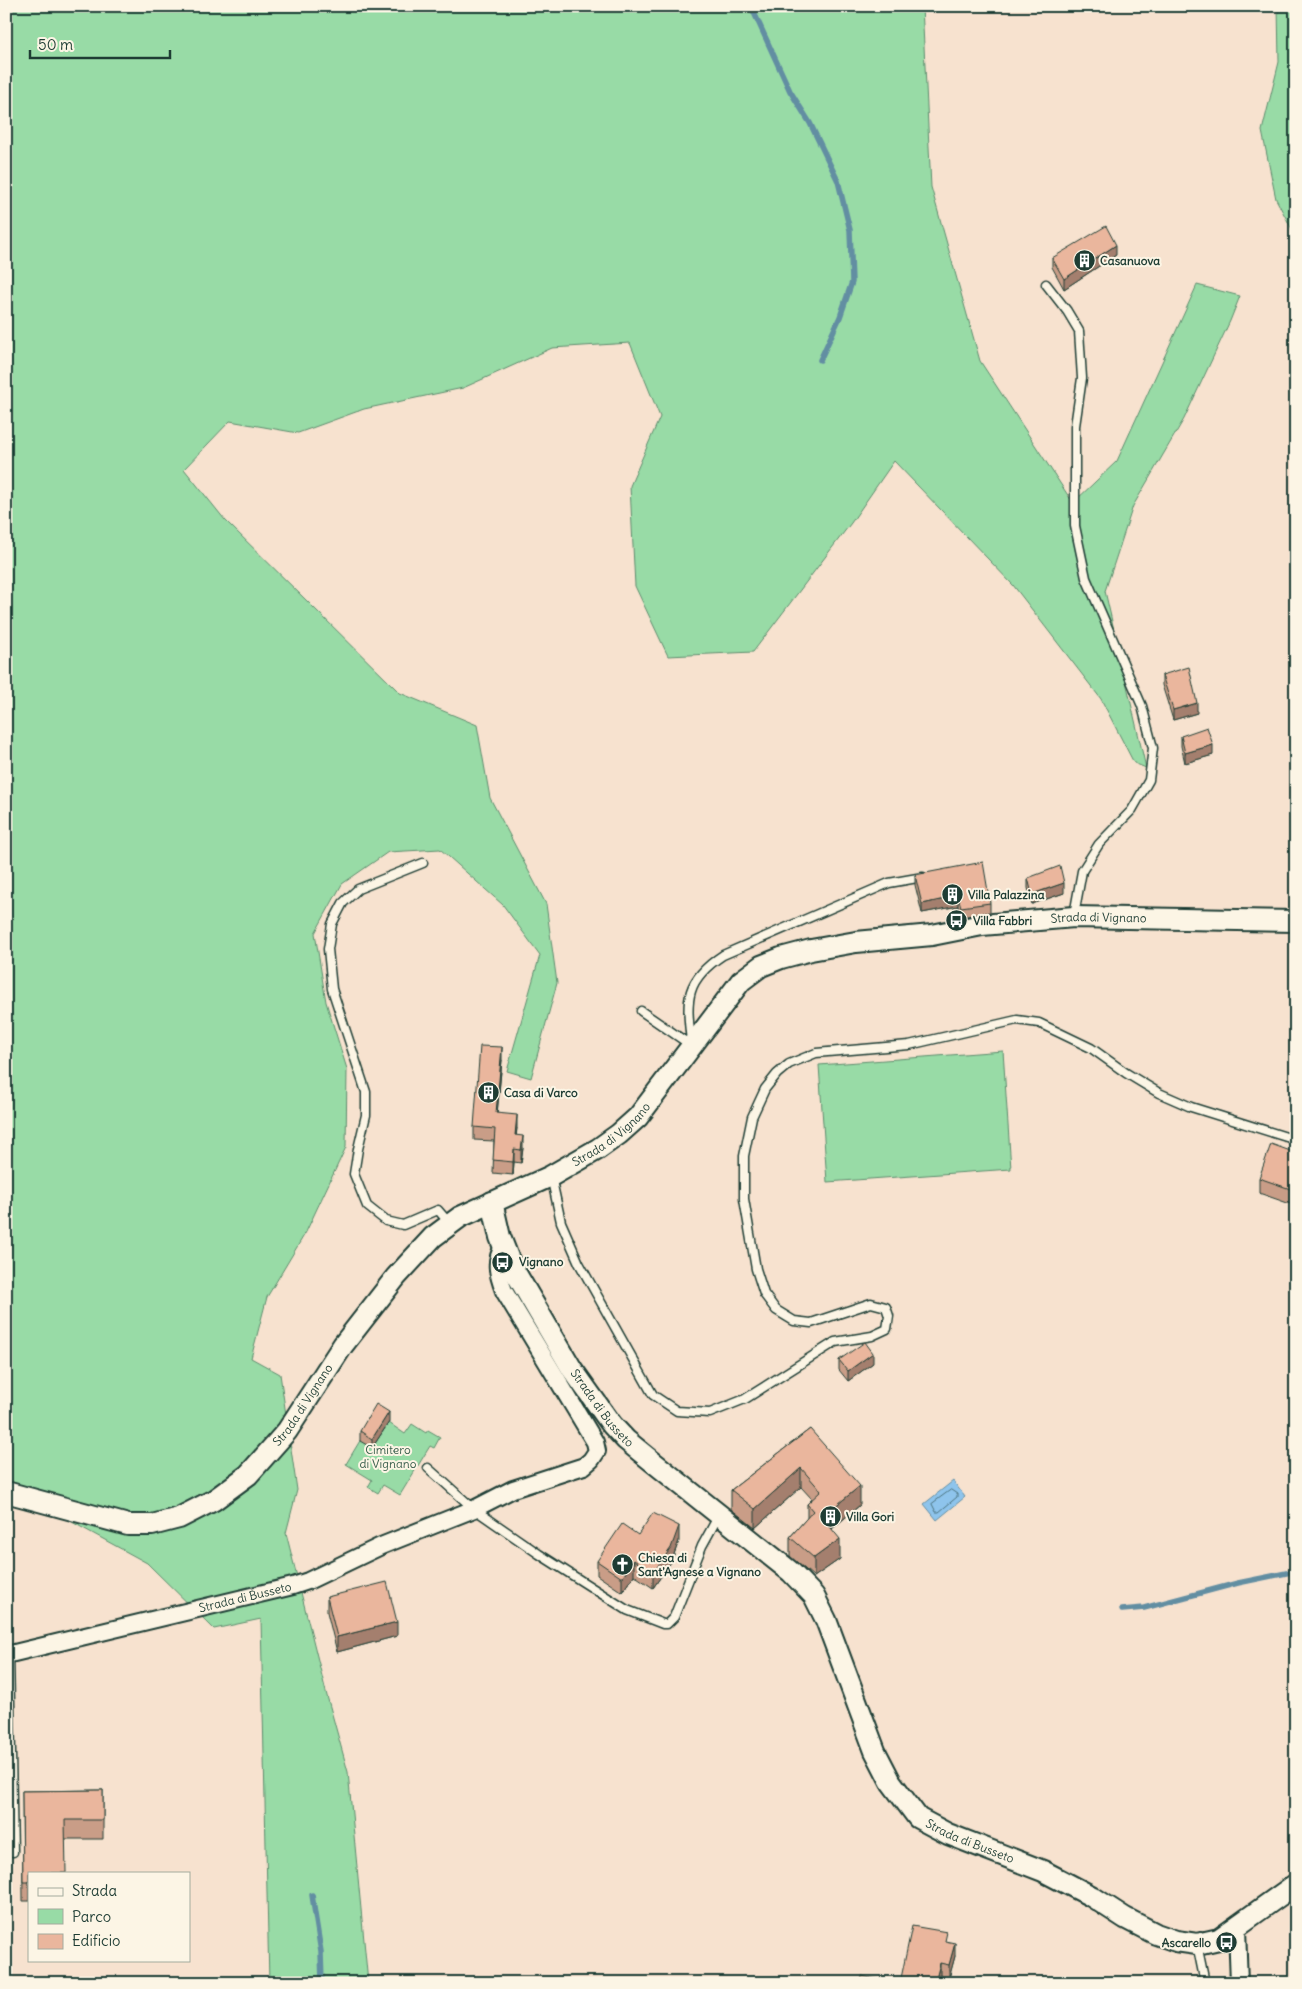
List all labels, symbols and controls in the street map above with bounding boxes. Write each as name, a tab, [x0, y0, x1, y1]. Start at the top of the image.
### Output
scale bar	[30, 28, 170, 60]
text: 50 m	[38, 35, 73, 54]
building icon: Casanuova	[1072, 249, 1096, 273]
place label: Casanuova	[1100, 253, 1160, 268]
building icon: Villa Palazzina	[940, 883, 964, 907]
place label: Villa Palazzina	[968, 887, 1045, 902]
bus stop icon: Villa Fabbri	[945, 909, 969, 933]
street label: Strada di Vignano	[1050, 909, 1147, 926]
place label: Villa Fabbri	[973, 913, 1032, 928]
building icon: Casa di Varco	[476, 1081, 500, 1105]
place label: Casa di Varco	[504, 1085, 578, 1100]
street label: Strada di Vignano	[569, 1099, 653, 1169]
bus stop icon: Vignano	[491, 1250, 515, 1274]
place label: Vignano	[519, 1254, 564, 1270]
street label: Strada di Vignano	[269, 1361, 336, 1449]
street label: Strada di Busseto	[568, 1366, 637, 1450]
park label: Cimitero di Vignano	[360, 1442, 417, 1471]
building icon: Villa Gori	[818, 1505, 842, 1529]
place label: Villa Gori	[846, 1509, 895, 1524]
place label: Chiesa di Sant'Agnese a Vignano	[638, 1550, 761, 1580]
church icon: Chiesa di Sant'Agnese a Vignano	[610, 1553, 634, 1577]
street label: Strada di Busseto	[197, 1579, 293, 1615]
street label: Strada di Busseto	[923, 1815, 1017, 1866]
legend	[28, 1872, 190, 1962]
text: Strada	[72, 1881, 117, 1900]
text: Parco	[72, 1907, 111, 1926]
text: Edificio	[72, 1931, 120, 1950]
bus stop icon: Ascarello	[1215, 1931, 1239, 1955]
place label: Ascarello	[1162, 1935, 1211, 1950]

